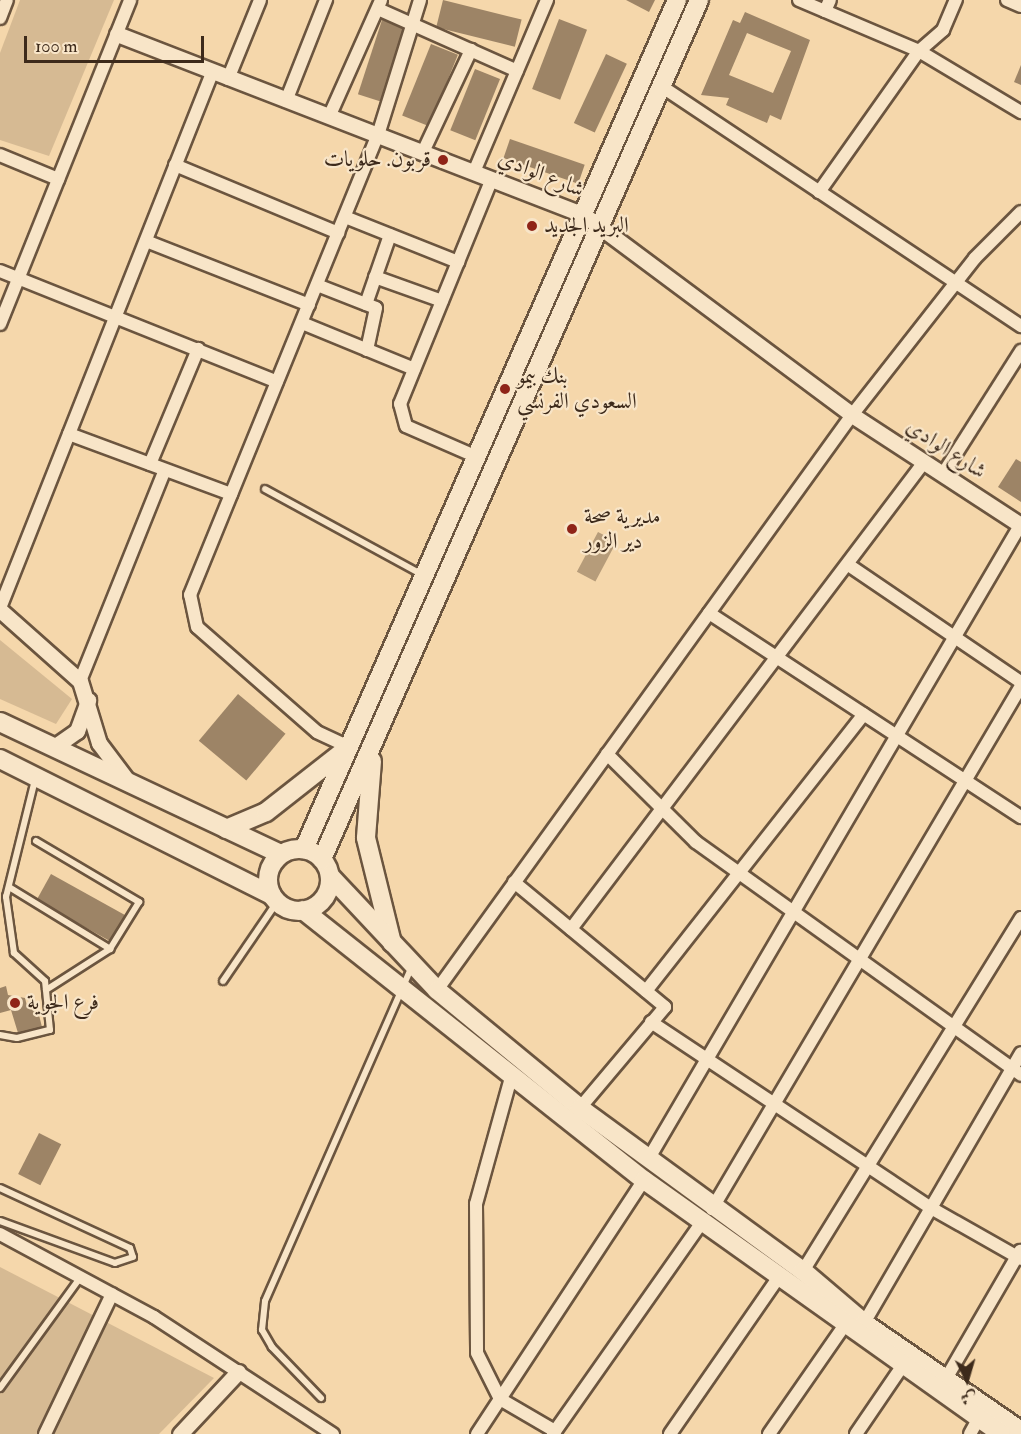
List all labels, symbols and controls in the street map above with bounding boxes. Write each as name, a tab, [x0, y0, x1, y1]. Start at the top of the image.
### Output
scale bar	[27, 24, 207, 62]
text: 100 m	[35, 35, 78, 58]
street label: شارع الوادي	[494, 145, 588, 203]
place label: قربون. حلويات	[324, 147, 431, 173]
marker: قربون. حلويات	[436, 153, 450, 167]
place label: البريد الجديد	[544, 213, 629, 239]
marker: البريد الجديد	[525, 219, 539, 233]
place label: بنك بيمو السعودي الفرنسي	[517, 363, 637, 414]
marker: بنك بيمو السعودي الفرنسي	[498, 382, 512, 396]
street label: شارع الوادي	[901, 413, 991, 485]
place label: مديرية صحة دير الزور	[584, 503, 661, 554]
marker: مديرية صحة دير الزور	[565, 522, 579, 536]
place label: فرع الجوية	[27, 990, 99, 1016]
marker: فرع الجوية	[8, 996, 22, 1010]
north arrow	[937, 1350, 997, 1410]
text: ش	[960, 1387, 977, 1409]

